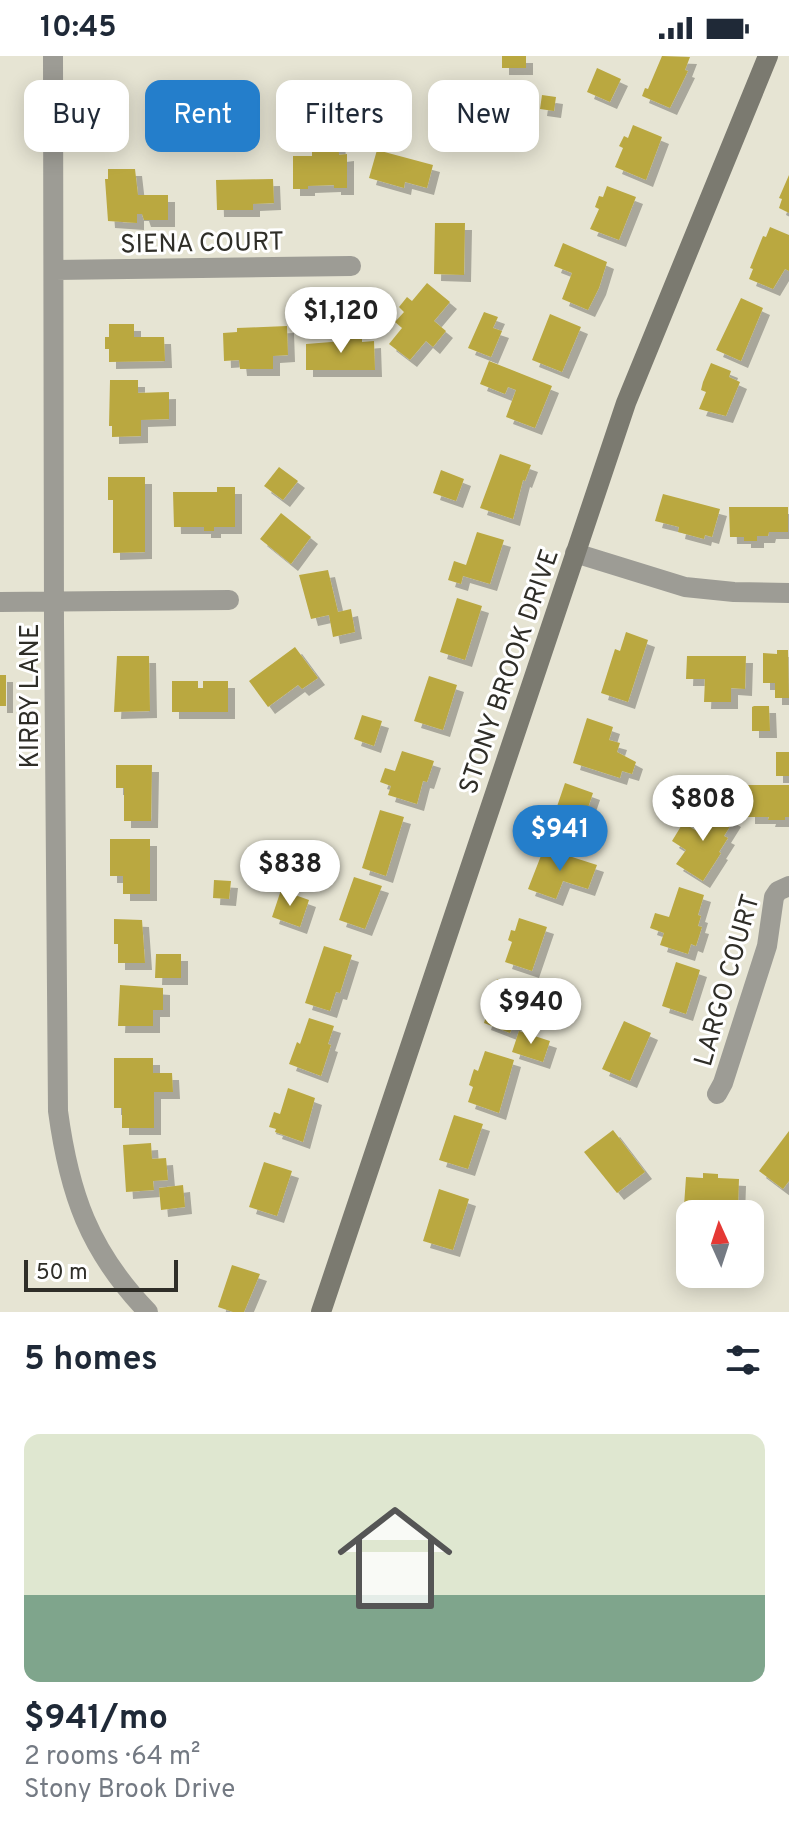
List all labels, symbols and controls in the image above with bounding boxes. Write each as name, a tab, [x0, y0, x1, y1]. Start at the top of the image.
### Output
text: 10:45	[40, 10, 117, 47]
chip: Buy	[24, 80, 129, 152]
chip: Rent	[145, 80, 260, 152]
chip: Filters	[276, 80, 412, 152]
chip: New	[428, 80, 539, 152]
street label: SIENA COURT	[120, 227, 284, 262]
pin: $1,120	[276, 287, 406, 355]
text: $1,120	[303, 296, 379, 329]
street label: STONY BROOK DRIVE	[453, 545, 568, 799]
street label: KIRBY LANE	[15, 624, 48, 768]
pin: $808	[656, 775, 750, 843]
text: $808	[670, 784, 736, 817]
pin: $941	[513, 805, 607, 873]
text: $941	[531, 814, 589, 847]
pin: $838	[243, 840, 337, 908]
text: $838	[258, 849, 322, 882]
street label: LARGO COURT	[688, 891, 769, 1070]
pin: $940	[484, 978, 578, 1046]
text: $940	[498, 987, 564, 1020]
north arrow	[676, 1200, 764, 1288]
map controls	[676, 1200, 764, 1288]
scale bar	[24, 1256, 178, 1292]
text: 50 m	[36, 1260, 88, 1287]
icon: filters	[721, 1338, 765, 1382]
text: 5 homes	[24, 1339, 158, 1382]
icon: home	[323, 1486, 467, 1630]
text: $941/mo	[24, 1698, 168, 1741]
text: 2 rooms · 64 m²	[24, 1741, 200, 1774]
text: Stony Brook Drive	[24, 1774, 235, 1807]

